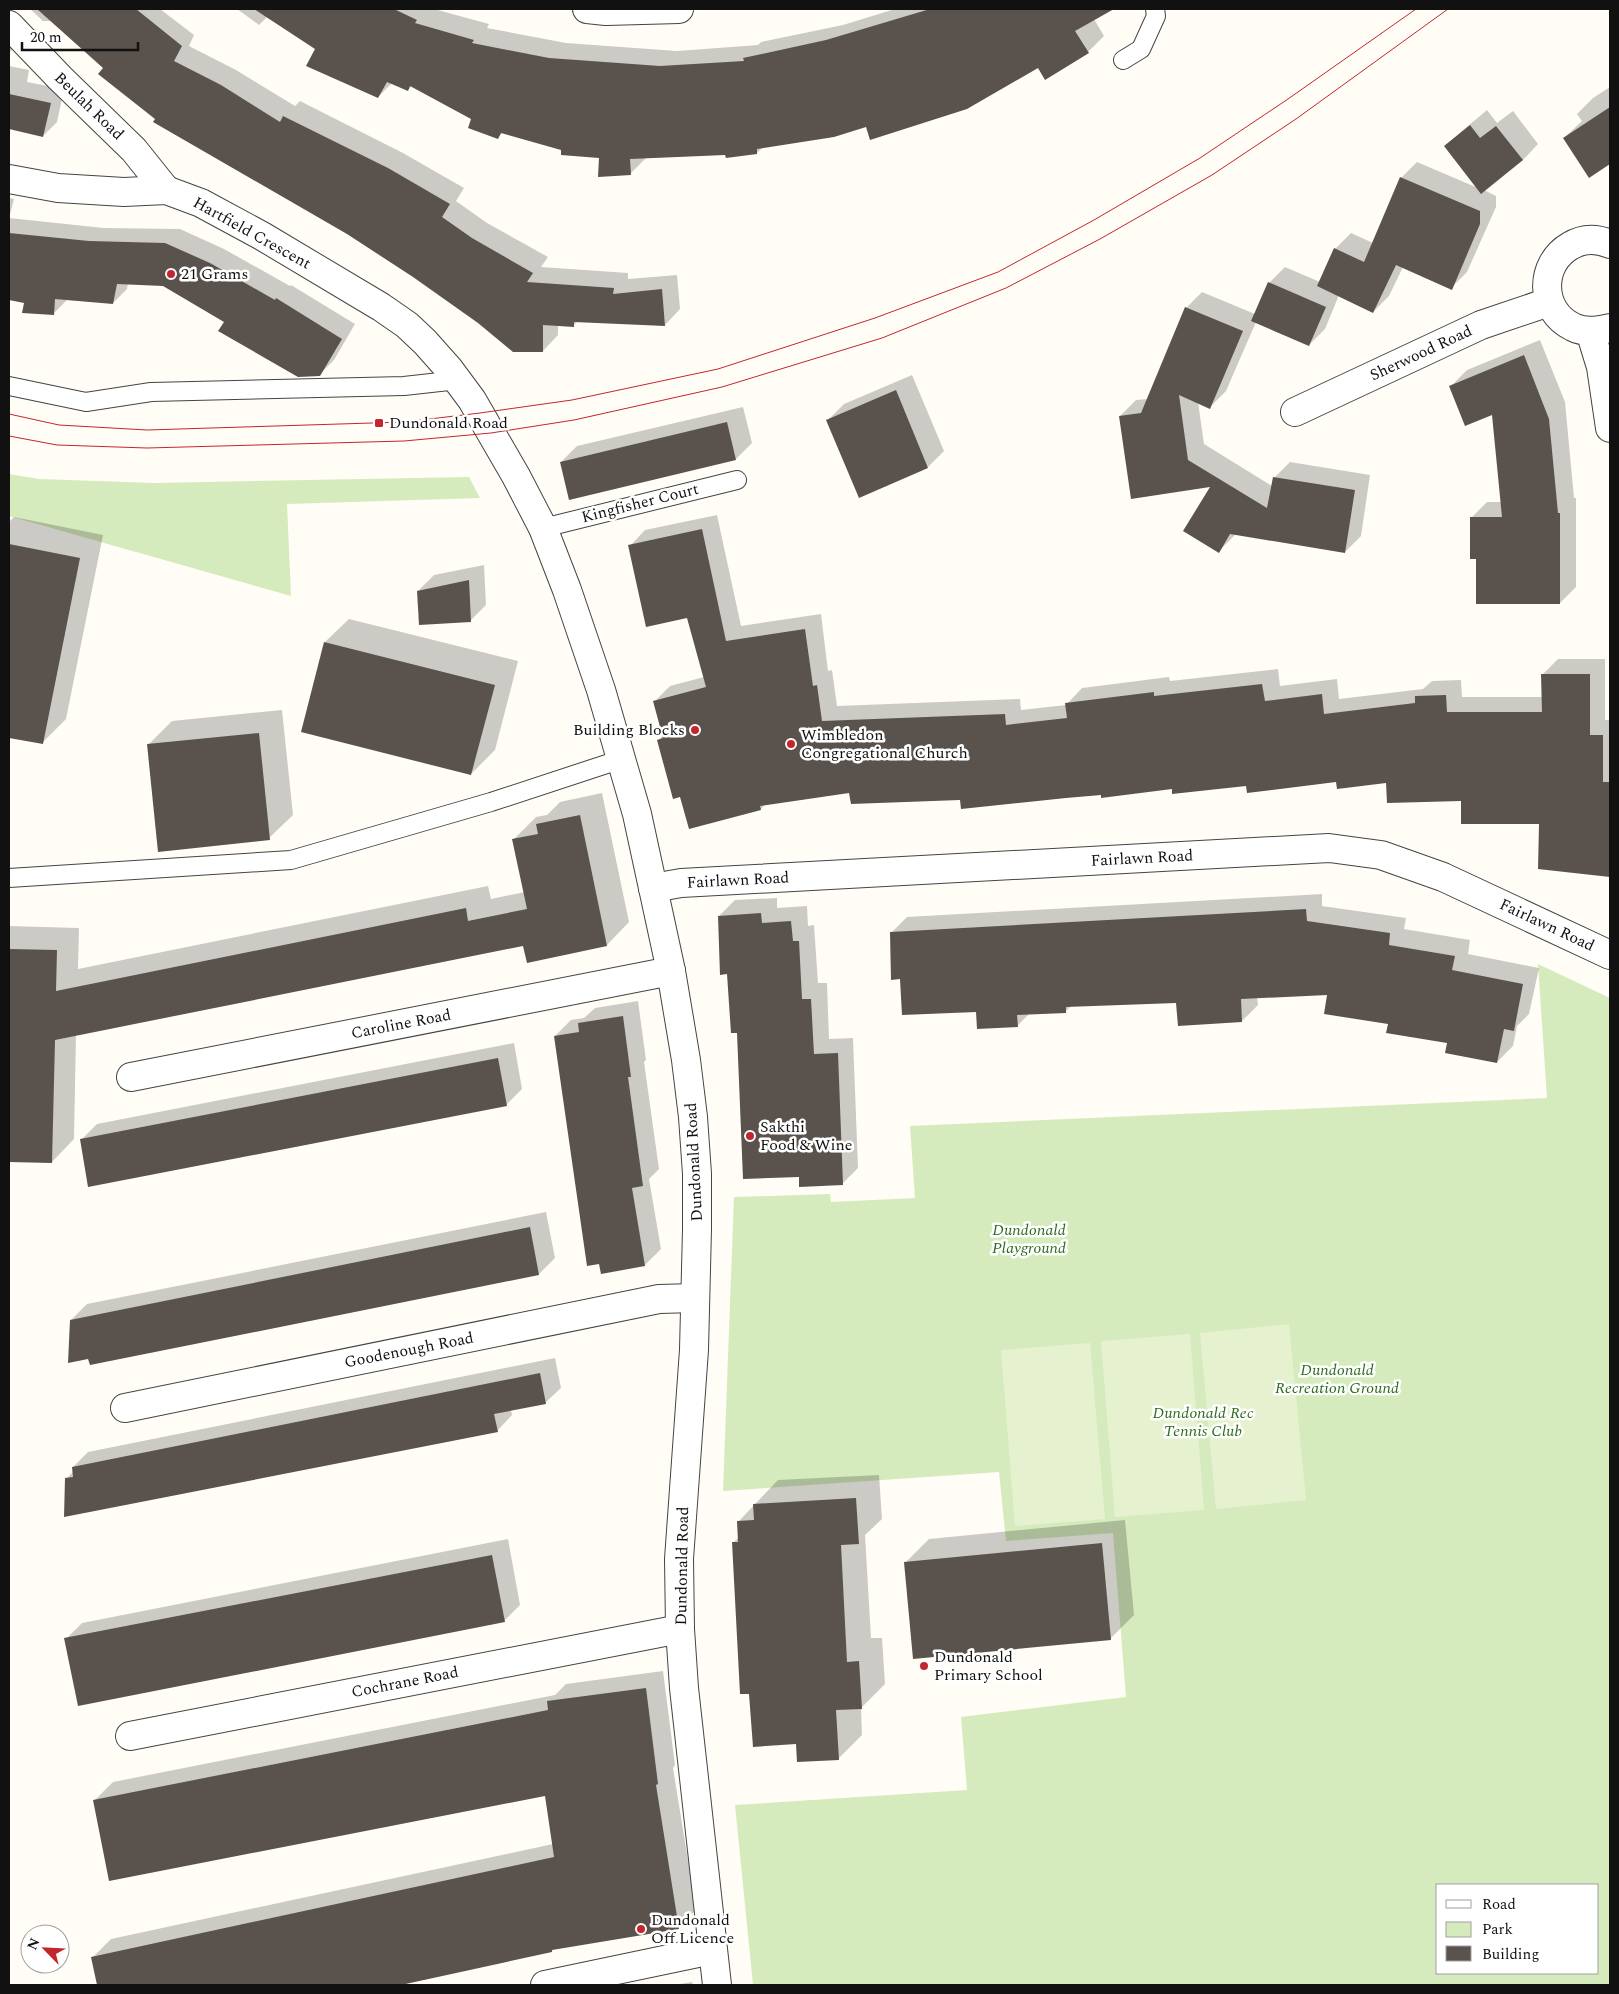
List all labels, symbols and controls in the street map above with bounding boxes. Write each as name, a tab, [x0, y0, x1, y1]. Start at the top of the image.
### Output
scale bar	[22, 20, 139, 52]
text: 20 m	[30, 26, 62, 49]
street label: Beulah Road	[49, 66, 129, 146]
street label: Hartfield Crescent	[189, 191, 316, 276]
place label: 21 Grams	[181, 262, 248, 286]
marker: 21 Grams	[165, 268, 177, 280]
street label: Sherwood Road	[1366, 319, 1476, 387]
place label: Dundonald Road	[389, 411, 508, 435]
marker: Dundonald Road	[373, 417, 385, 429]
street label: Kingfisher Court	[579, 477, 702, 529]
place label: Building Blocks	[573, 718, 685, 742]
place label: Wimbledon Congregational Church	[801, 723, 968, 765]
marker: Building Blocks	[689, 724, 701, 736]
marker: Wimbledon Congregational Church	[785, 738, 797, 750]
street label: Fairlawn Road	[1090, 843, 1194, 873]
street label: Fairlawn Road	[686, 865, 790, 895]
street label: Fairlawn Road	[1495, 892, 1599, 958]
street label: Caroline Road	[349, 1003, 453, 1045]
street label: Dundonald Road	[679, 1102, 709, 1222]
place label: Sakthi Food & Wine	[760, 1115, 852, 1157]
marker: Sakthi Food & Wine	[744, 1130, 756, 1142]
park label: Dundonald Playground	[992, 1218, 1066, 1260]
street label: Goodenough Road	[342, 1326, 476, 1374]
park label: Dundonald Recreation Ground	[1275, 1358, 1399, 1400]
park label: Dundonald Rec Tennis Club	[1153, 1401, 1254, 1443]
street label: Dundonald Road	[669, 1506, 695, 1626]
place label: Dundonald Primary School	[934, 1645, 1043, 1687]
street label: Cochrane Road	[349, 1660, 461, 1704]
marker: Dundonald Primary School	[918, 1660, 930, 1672]
legend	[1436, 1884, 1599, 1974]
text: Road	[1482, 1893, 1516, 1916]
place label: Dundonald Off Licence	[651, 1908, 734, 1950]
text: Park	[1482, 1918, 1513, 1941]
marker: Dundonald Off Licence	[635, 1923, 647, 1935]
north arrow	[20, 1924, 70, 1974]
text: N	[22, 1934, 45, 1953]
text: Building	[1482, 1943, 1539, 1966]

